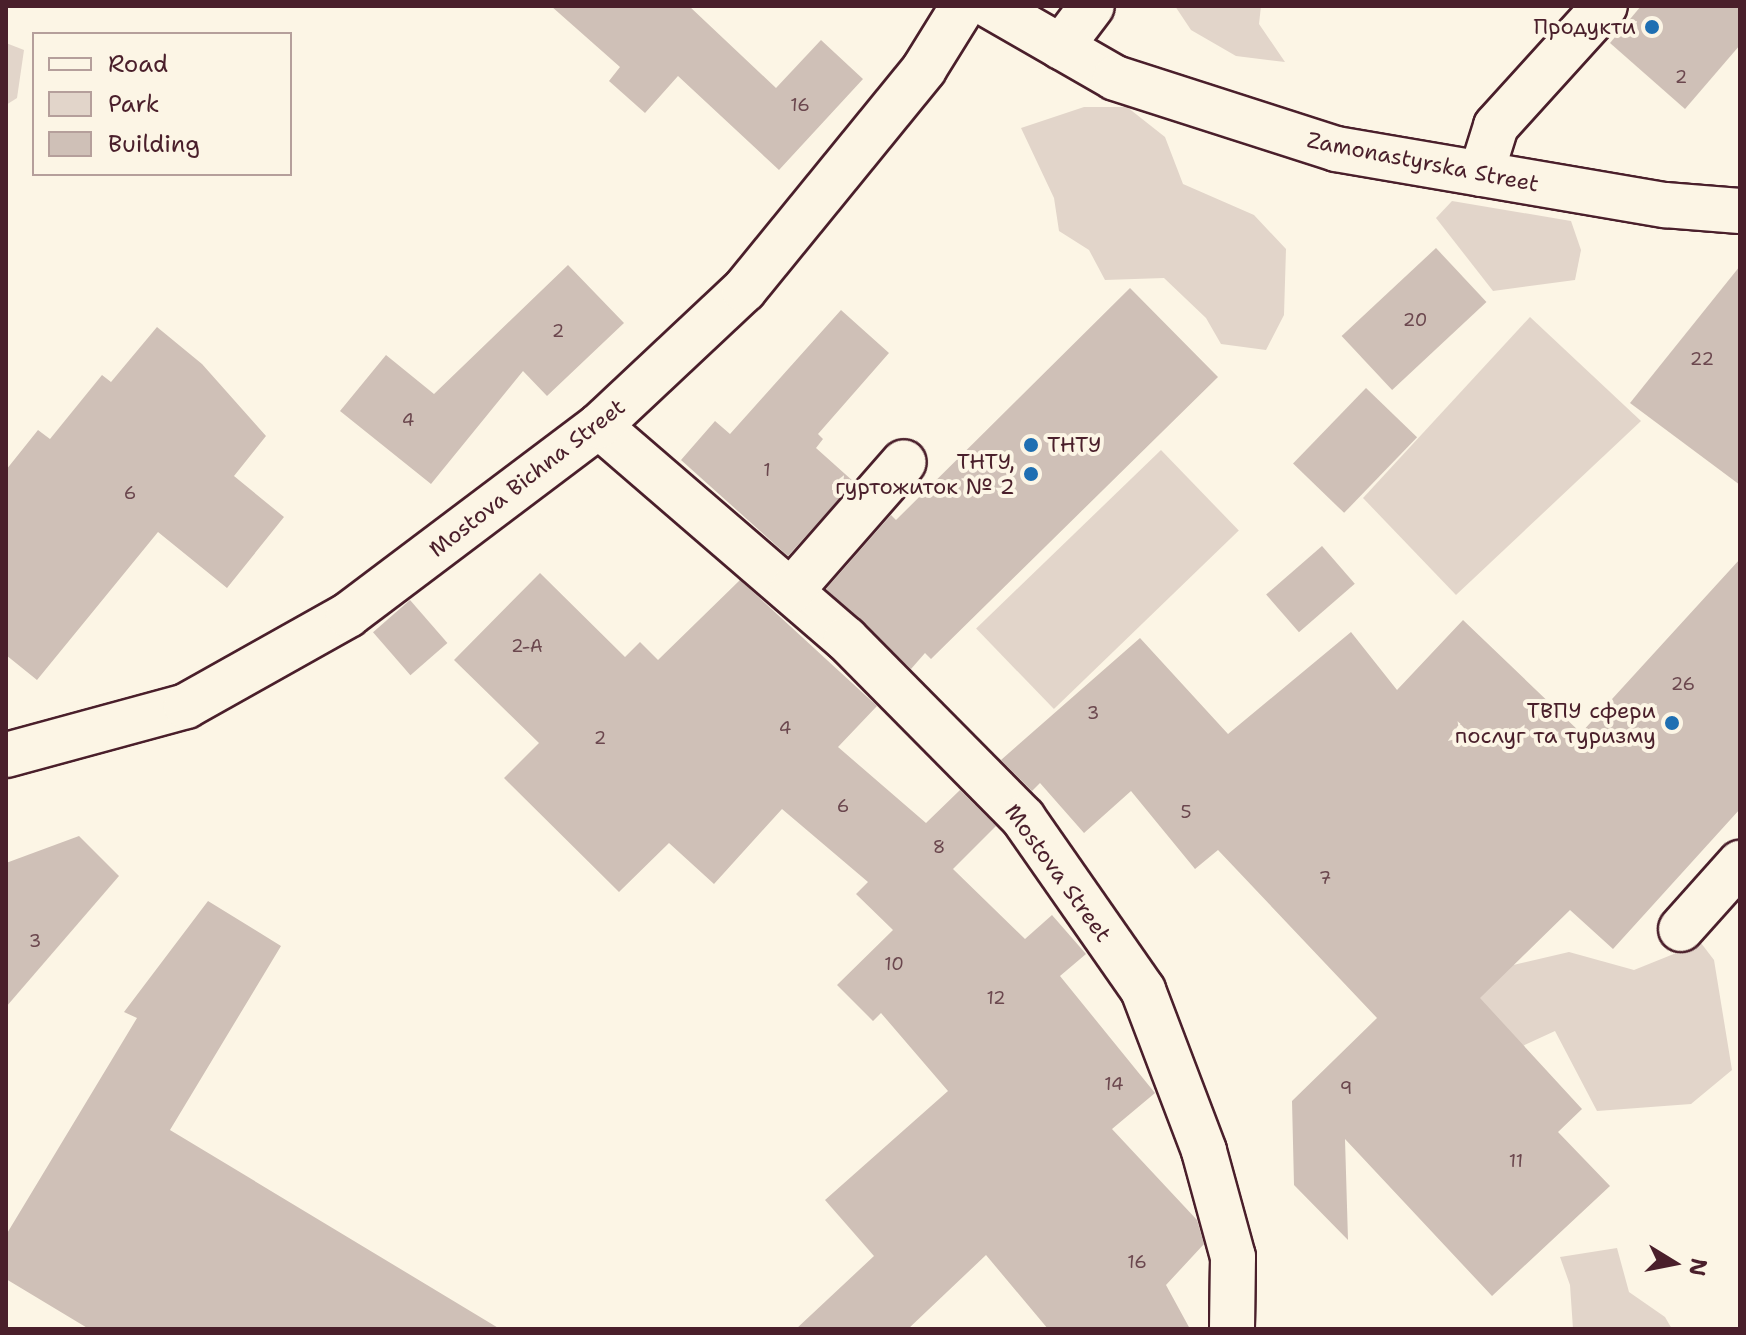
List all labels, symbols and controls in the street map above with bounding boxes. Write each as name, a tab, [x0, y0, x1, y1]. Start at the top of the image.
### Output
place label: Продукти	[1534, 14, 1636, 40]
marker: Продукти	[1643, 18, 1661, 36]
legend	[32, 32, 292, 176]
text: Road	[108, 48, 168, 80]
house number: 2	[1675, 66, 1687, 88]
text: Park	[108, 88, 160, 120]
house number: 16	[790, 94, 810, 116]
street label: Zamonastyrska Street	[1305, 127, 1541, 197]
text: Building	[108, 128, 200, 160]
house number: 20	[1403, 309, 1427, 331]
house number: 2	[552, 320, 564, 342]
house number: 22	[1690, 348, 1714, 370]
street label: Mostova Bichna Street	[424, 393, 630, 563]
house number: 4	[402, 409, 414, 431]
place label: ТНТУ	[1047, 432, 1102, 458]
marker: ТНТУ	[1022, 436, 1040, 454]
place label: ТНТУ, гуртожиток № 2	[835, 448, 1015, 500]
house number: 1	[763, 459, 771, 481]
marker: ТНТУ, гуртожиток № 2	[1022, 465, 1040, 483]
house number: 6	[124, 482, 136, 504]
house number: 2-А	[511, 635, 543, 657]
house number: 26	[1671, 673, 1695, 695]
place label: ТВПУ сфери послуг та туризму	[1455, 697, 1656, 748]
house number: 3	[1087, 702, 1099, 724]
marker: ТВПУ сфери послуг та туризму	[1663, 714, 1681, 732]
house number: 4	[779, 717, 791, 739]
house number: 2	[594, 727, 606, 749]
house number: 6	[837, 795, 849, 817]
street label: Mostova Street	[999, 799, 1117, 947]
house number: 5	[1180, 801, 1192, 823]
house number: 8	[933, 836, 945, 858]
house number: 7	[1319, 867, 1331, 889]
house number: 3	[29, 930, 41, 952]
house number: 10	[884, 953, 904, 975]
house number: 12	[986, 987, 1006, 1009]
house number: 14	[1104, 1073, 1124, 1095]
house number: 9	[1340, 1077, 1352, 1099]
house number: 11	[1509, 1150, 1523, 1172]
north arrow	[1634, 1223, 1714, 1303]
house number: 16	[1127, 1251, 1147, 1273]
text: N	[1682, 1256, 1714, 1278]

